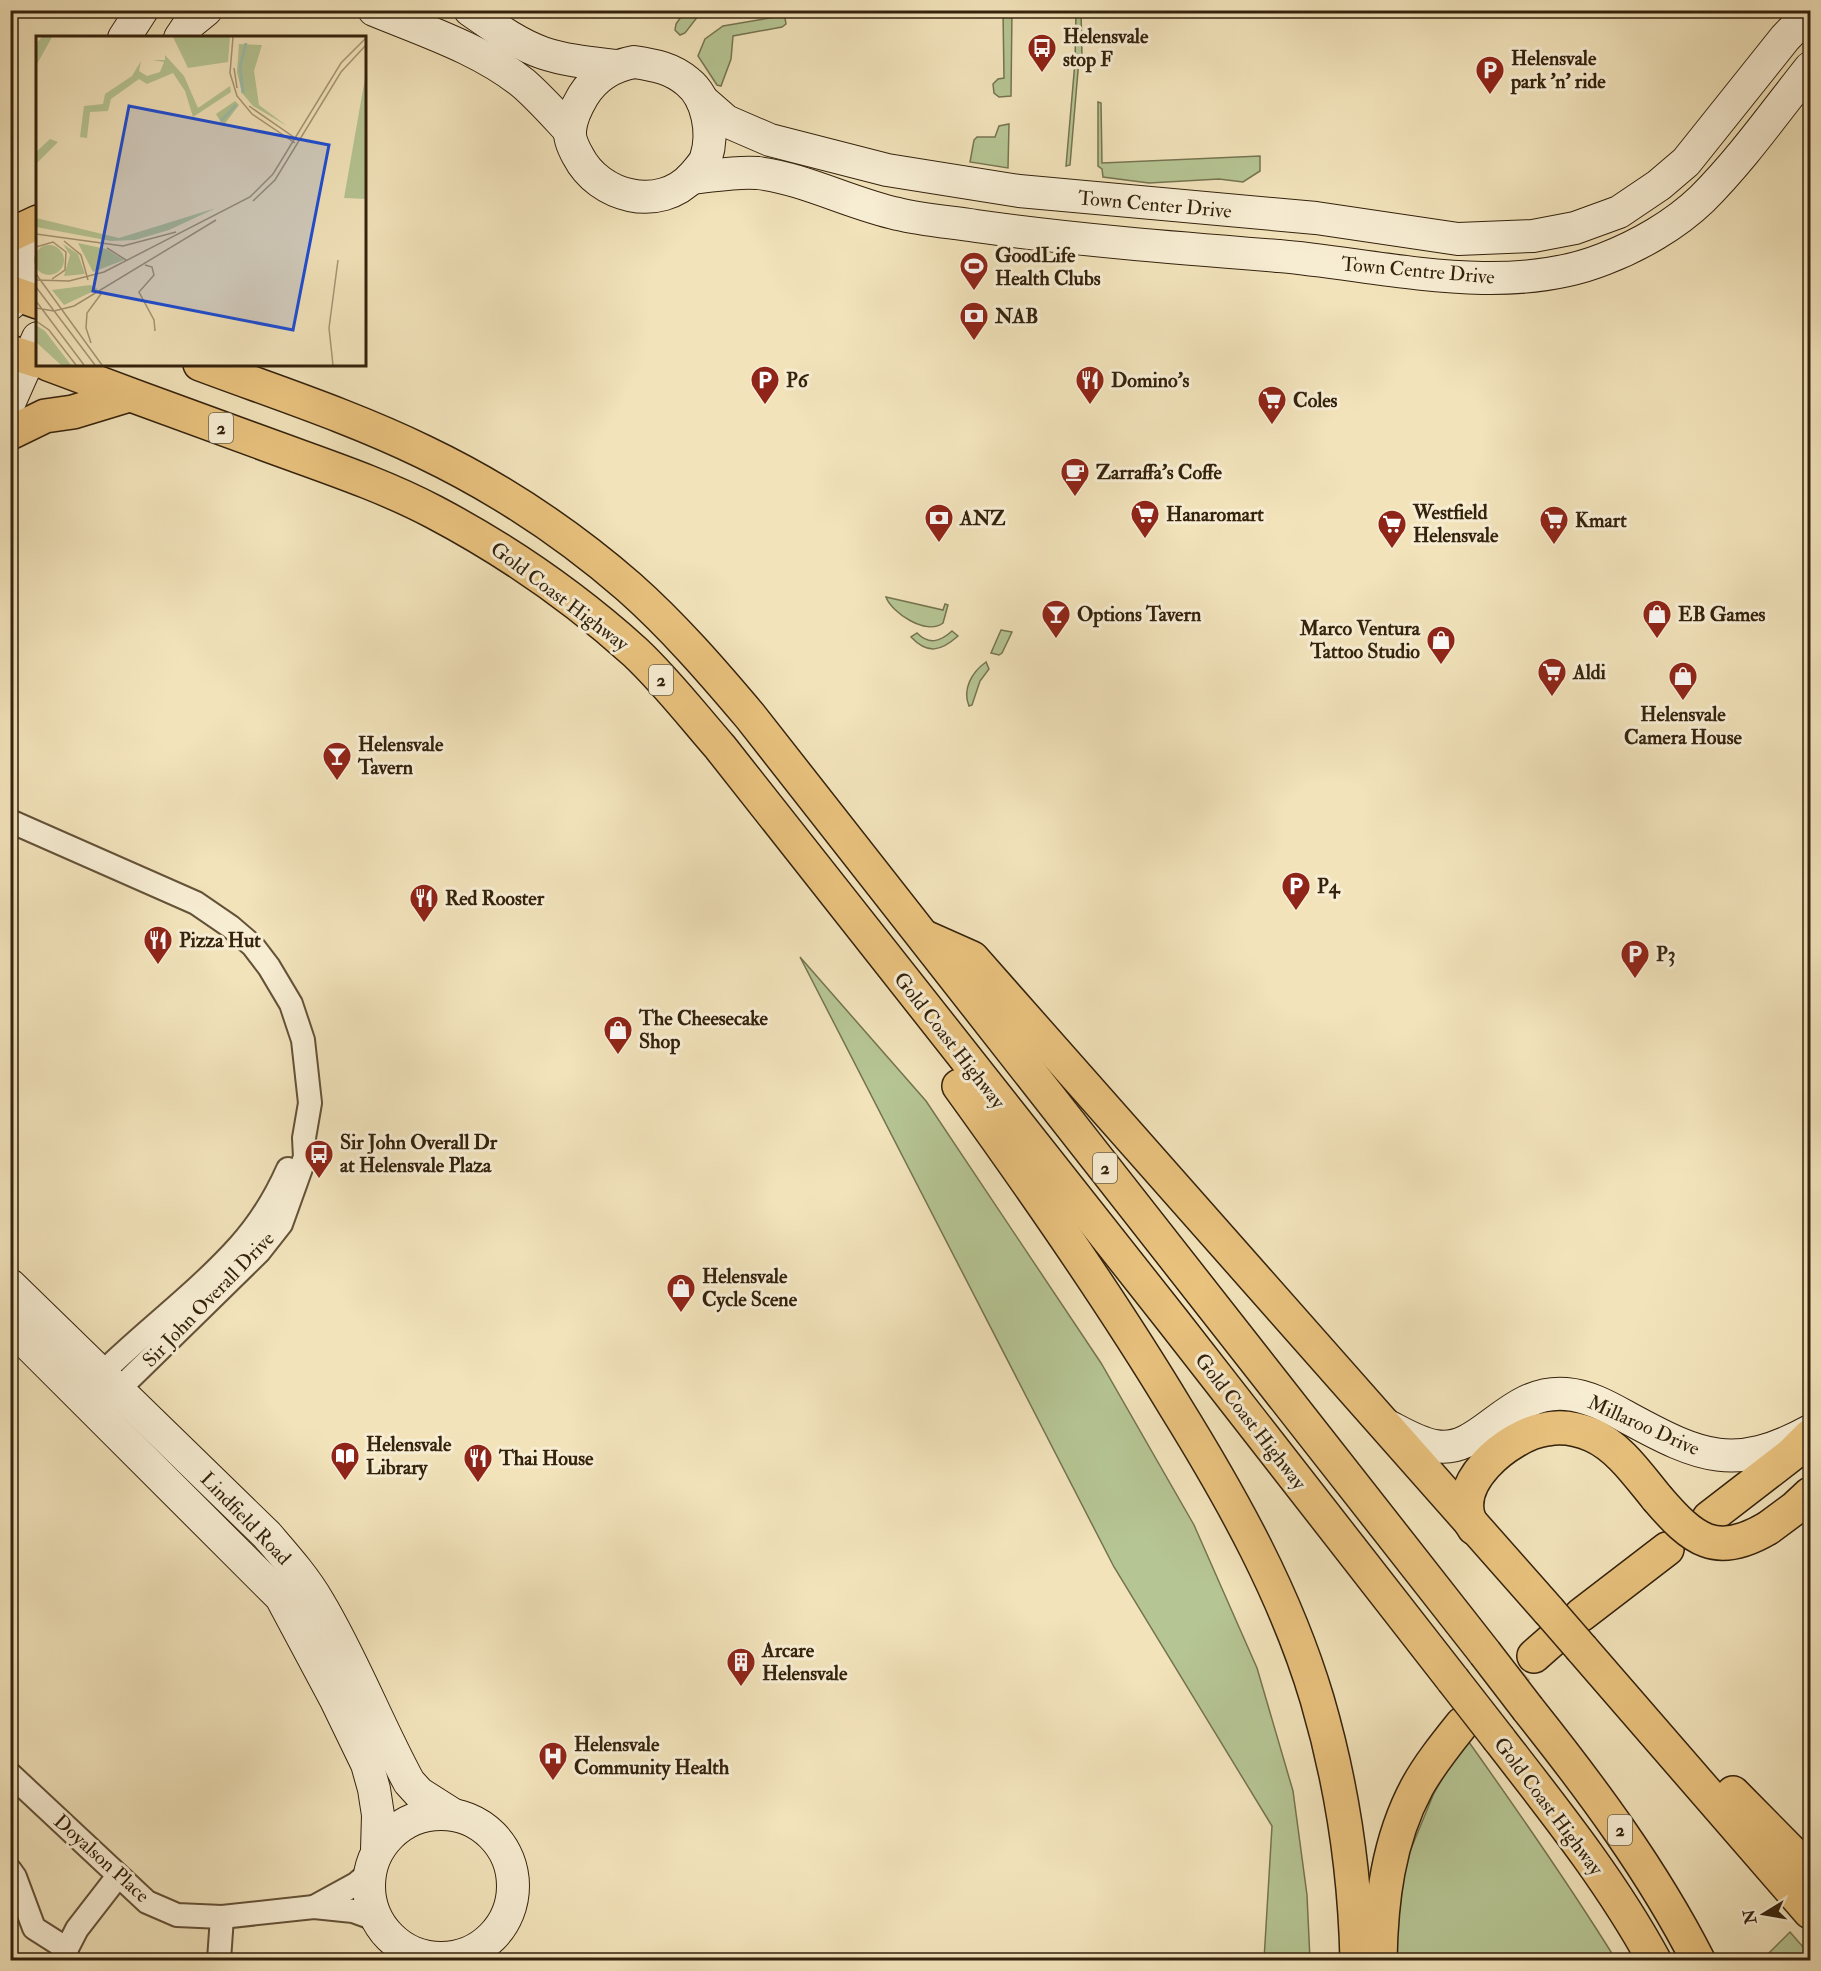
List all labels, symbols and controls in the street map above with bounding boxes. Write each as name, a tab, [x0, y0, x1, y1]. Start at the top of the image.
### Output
place label: Helensvale stop F	[1063, 24, 1149, 73]
bus stop icon: Helensvale stop F	[1026, 32, 1058, 74]
inset map	[36, 36, 366, 366]
place label: Helensvale park 'n' ride	[1510, 46, 1606, 95]
parking icon: Helensvale park 'n' ride	[1474, 54, 1506, 96]
street label: Town Center Drive	[1077, 185, 1233, 224]
place label: GoodLife Health Clubs	[995, 243, 1101, 291]
sports icon: GoodLife Health Clubs	[958, 250, 990, 292]
street label: Town Centre Drive	[1340, 251, 1496, 290]
bank icon: NAB	[958, 300, 990, 342]
place label: NAB	[994, 304, 1038, 329]
parking icon: P6	[749, 364, 781, 406]
restaurant icon: Domino's	[1074, 364, 1106, 406]
place label: P6	[786, 368, 810, 393]
place label: Domino's	[1111, 368, 1189, 393]
supermarket icon: Coles	[1256, 384, 1288, 426]
place label: Coles	[1293, 388, 1338, 413]
road number: 2	[209, 413, 233, 443]
cafe icon: Zarraffa's Coffe	[1059, 456, 1091, 498]
place label: Zarraffa's Coffe	[1096, 460, 1223, 485]
supermarket icon: Hanaromart	[1129, 498, 1161, 540]
place label: Westfield Helensvale	[1412, 500, 1499, 548]
bank icon: ANZ	[923, 502, 955, 544]
place label: Hanaromart	[1166, 502, 1264, 527]
supermarket icon: Kmart	[1538, 504, 1570, 546]
place label: ANZ	[959, 506, 1006, 531]
supermarket icon: Westfield Helensvale	[1376, 508, 1408, 550]
place label: Kmart	[1575, 508, 1627, 533]
street label: Gold Coast Highway	[486, 536, 635, 657]
bar icon: Options Tavern	[1040, 598, 1072, 640]
shop icon: EB Games	[1641, 598, 1673, 640]
place label: Options Tavern	[1077, 602, 1202, 628]
place label: EB Games	[1678, 602, 1766, 627]
place label: Marco Ventura Tattoo Studio	[1299, 616, 1421, 664]
shop icon: Marco Ventura Tattoo Studio	[1425, 624, 1457, 666]
supermarket icon: Aldi	[1536, 656, 1568, 698]
place label: Aldi	[1572, 660, 1607, 685]
shop icon: Helensvale Camera House	[1667, 660, 1699, 702]
road number: 2	[649, 665, 673, 695]
place label: Helensvale Camera House	[1624, 702, 1743, 750]
place label: Helensvale Tavern	[357, 732, 444, 780]
bar icon: Helensvale Tavern	[321, 740, 353, 782]
parking icon: P4	[1280, 870, 1312, 912]
place label: P4	[1317, 874, 1341, 899]
restaurant icon: Red Rooster	[408, 882, 440, 924]
place label: Red Rooster	[445, 886, 545, 911]
restaurant icon: Pizza Hut	[142, 924, 174, 966]
place label: Pizza Hut	[179, 928, 261, 953]
parking icon: P3	[1619, 938, 1651, 980]
place label: P3	[1656, 942, 1675, 967]
street label: Gold Coast Highway	[889, 967, 1011, 1114]
place label: The Cheesecake Shop	[638, 1006, 769, 1055]
shop icon: The Cheesecake Shop	[602, 1014, 634, 1056]
place label: Sir John Overall Dr at Helensvale Plaza	[340, 1130, 498, 1178]
bus stop icon: Sir John Overall Dr at Helensvale Plaza	[303, 1138, 335, 1180]
road number: 2	[1093, 1153, 1117, 1183]
street label: Sir John Overall Drive	[137, 1226, 280, 1373]
place label: Helensvale Cycle Scene	[702, 1264, 798, 1313]
shop icon: Helensvale Cycle Scene	[665, 1272, 697, 1314]
street label: Gold Coast Highway	[1190, 1348, 1312, 1495]
street label: Millaroo Drive	[1584, 1390, 1704, 1461]
place label: Helensvale Library	[366, 1432, 452, 1481]
library icon: Helensvale Library	[329, 1440, 361, 1482]
restaurant icon: Thai House	[462, 1442, 494, 1484]
place label: Thai House	[498, 1446, 594, 1471]
street label: Lindfield Road	[195, 1466, 296, 1570]
place label: Arcare Helensvale	[761, 1638, 848, 1686]
building icon: Arcare Helensvale	[725, 1646, 757, 1688]
place label: Helensvale Community Health	[574, 1732, 730, 1781]
street label: Gold Coast Highway	[1489, 1732, 1609, 1881]
hospital icon: Helensvale Community Health	[537, 1740, 569, 1782]
street label: Doyalson Place	[49, 1809, 155, 1908]
road number: 2	[1608, 1815, 1632, 1845]
north arrow	[1734, 1884, 1794, 1944]
text: N	[1739, 1907, 1762, 1927]

